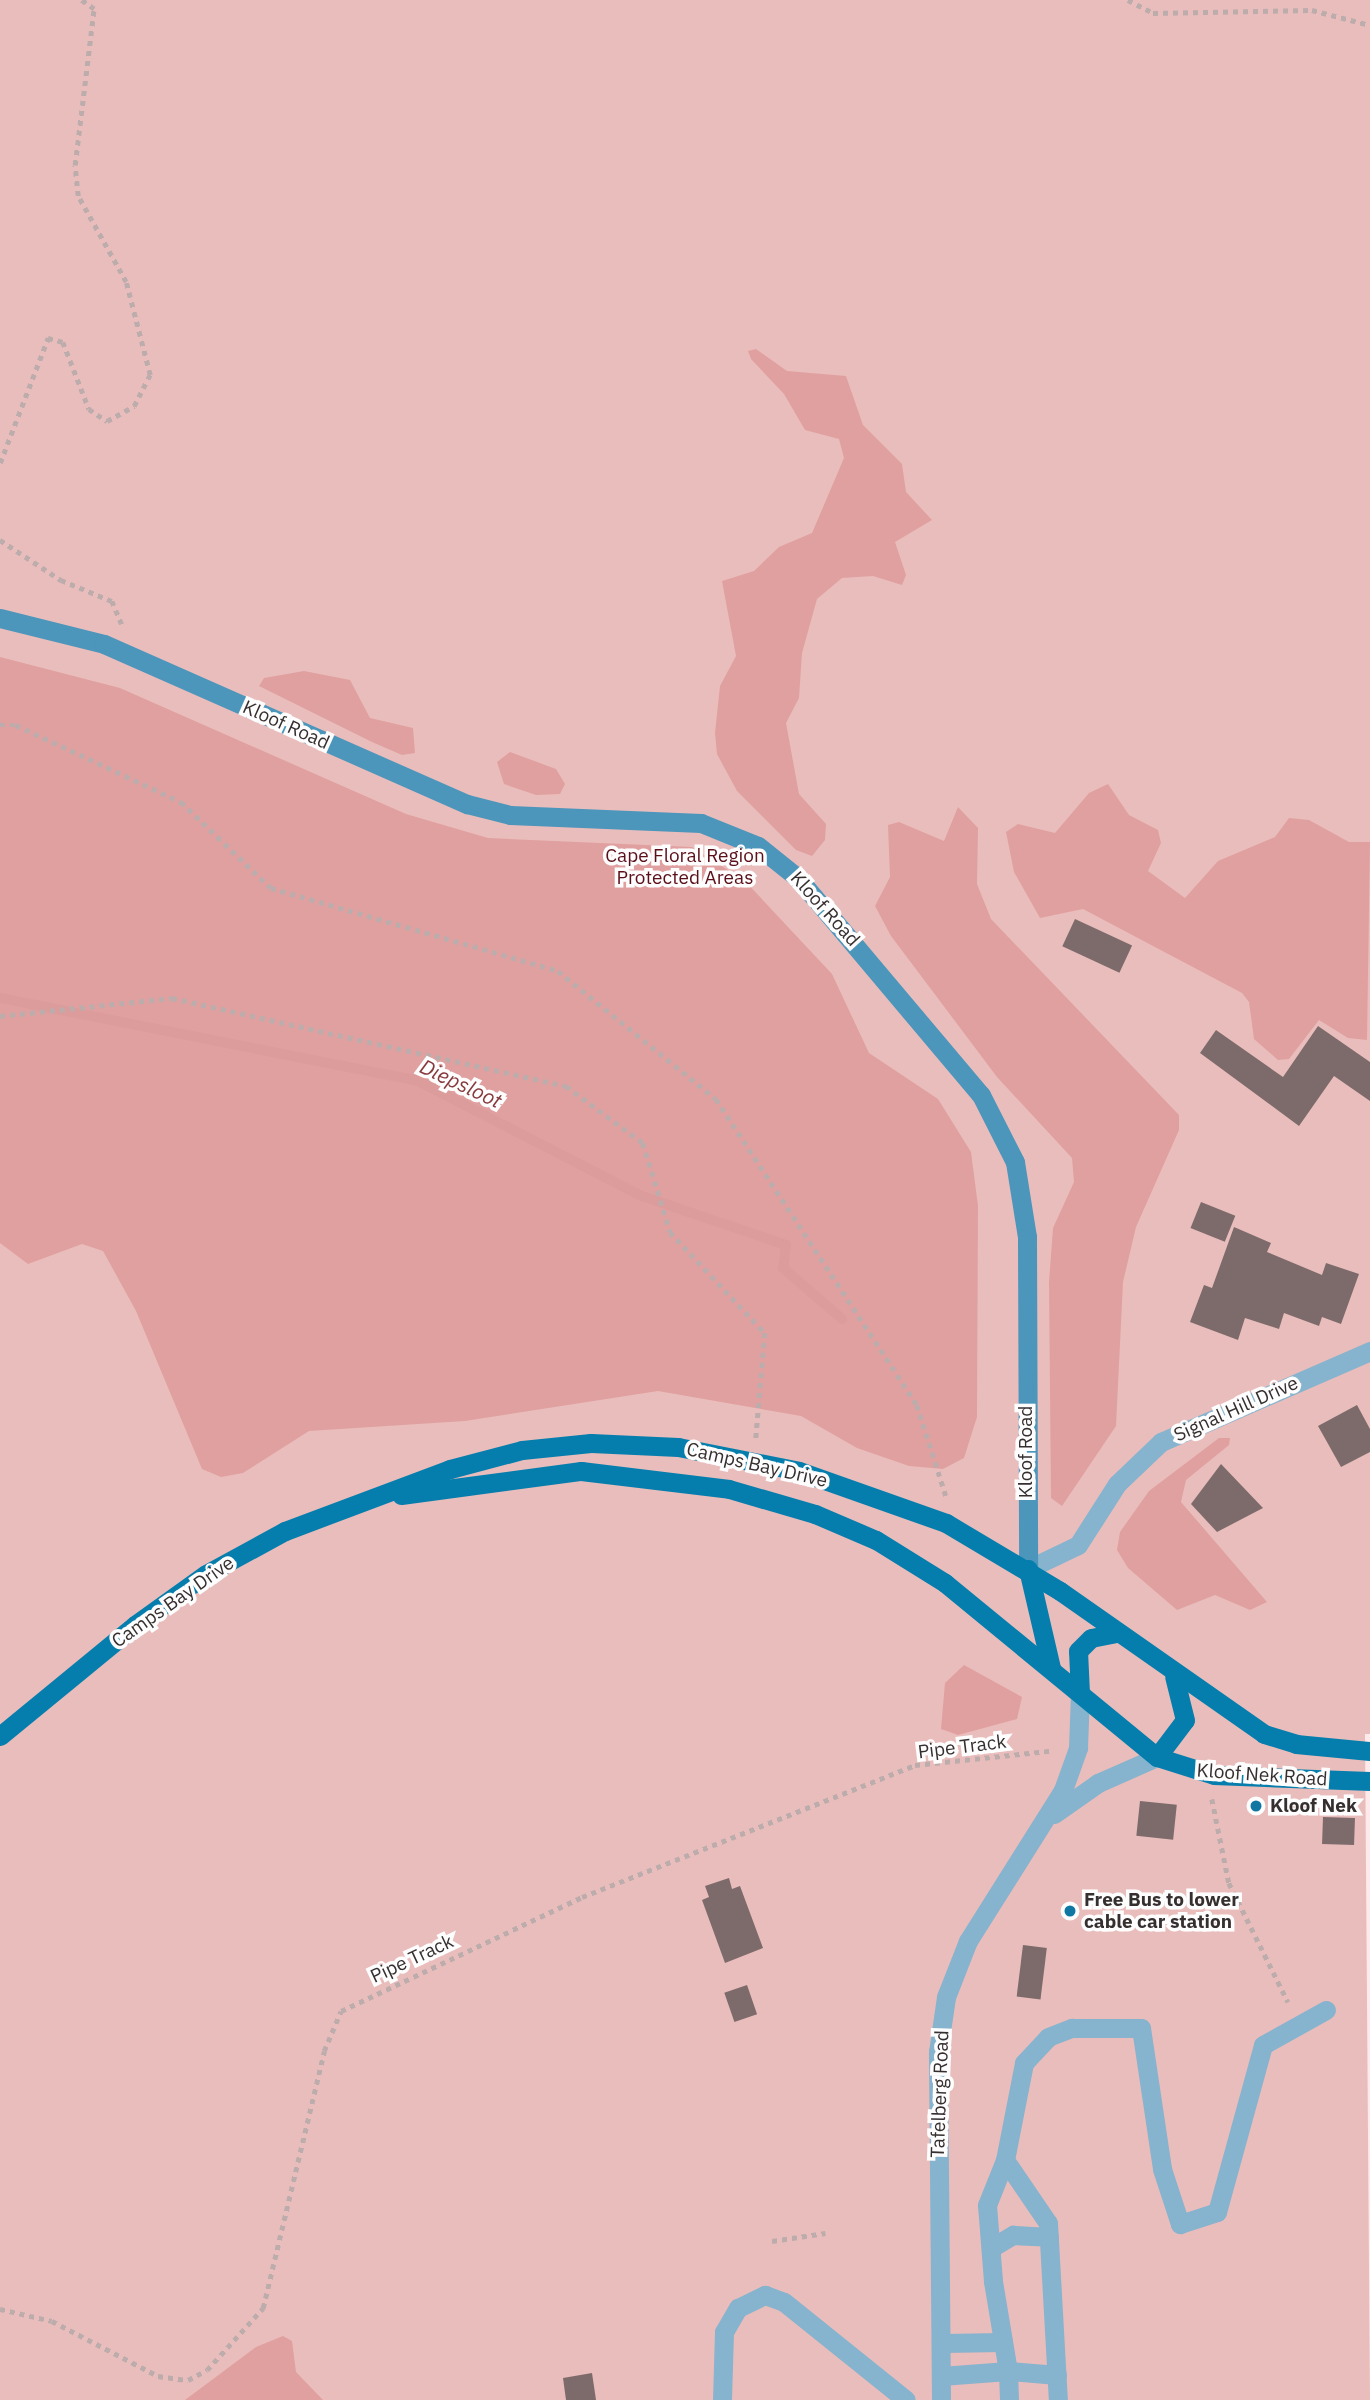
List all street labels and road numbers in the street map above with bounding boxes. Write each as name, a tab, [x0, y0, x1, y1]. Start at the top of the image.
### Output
street label: Kloof Road	[239, 696, 333, 754]
street label: Kloof Road	[786, 867, 864, 951]
street label: Signal Hill Drive	[1170, 1371, 1302, 1447]
street label: Kloof Road	[1015, 1406, 1037, 1498]
street label: Camps Bay Drive	[684, 1438, 830, 1492]
street label: Camps Bay Drive	[108, 1551, 238, 1653]
street label: Pipe Track	[917, 1730, 1007, 1764]
street label: Kloof Nek Road	[1196, 1759, 1328, 1791]
street label: Pipe Track	[367, 1930, 457, 1988]
street label: Tafelberg Road	[926, 2030, 954, 2158]

